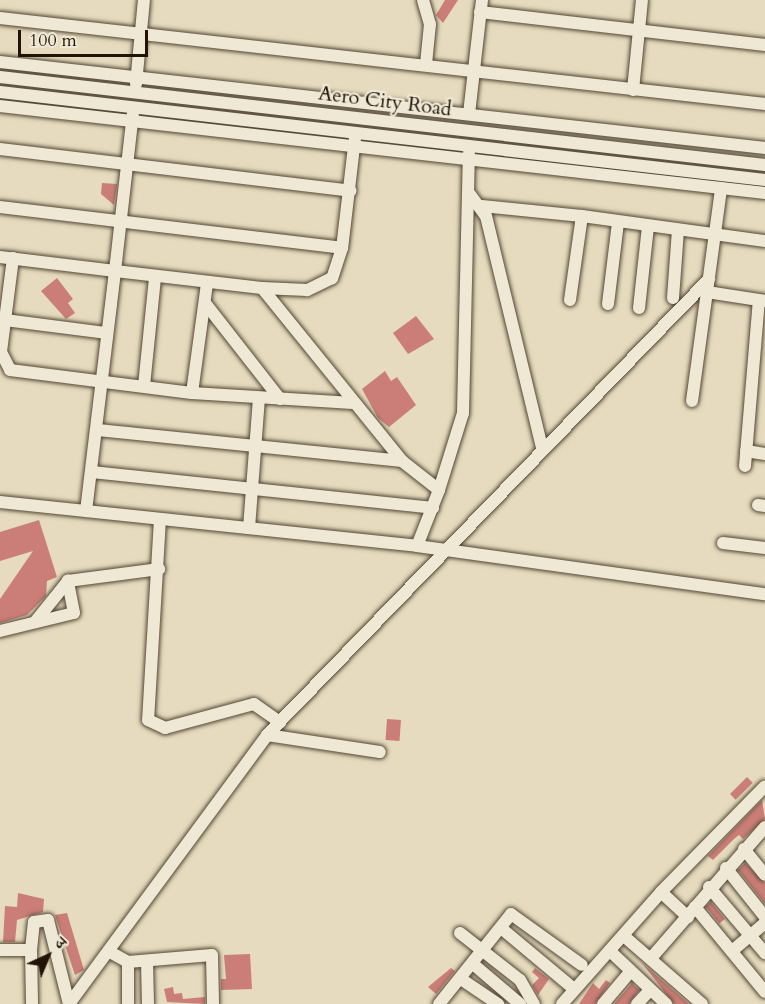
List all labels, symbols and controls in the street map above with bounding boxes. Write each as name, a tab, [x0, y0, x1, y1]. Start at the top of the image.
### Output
scale bar	[21, 18, 152, 56]
text: 100 m	[29, 28, 77, 53]
street label: Aero City Road	[317, 81, 453, 121]
north arrow	[18, 926, 78, 986]
text: उ	[50, 932, 71, 954]

